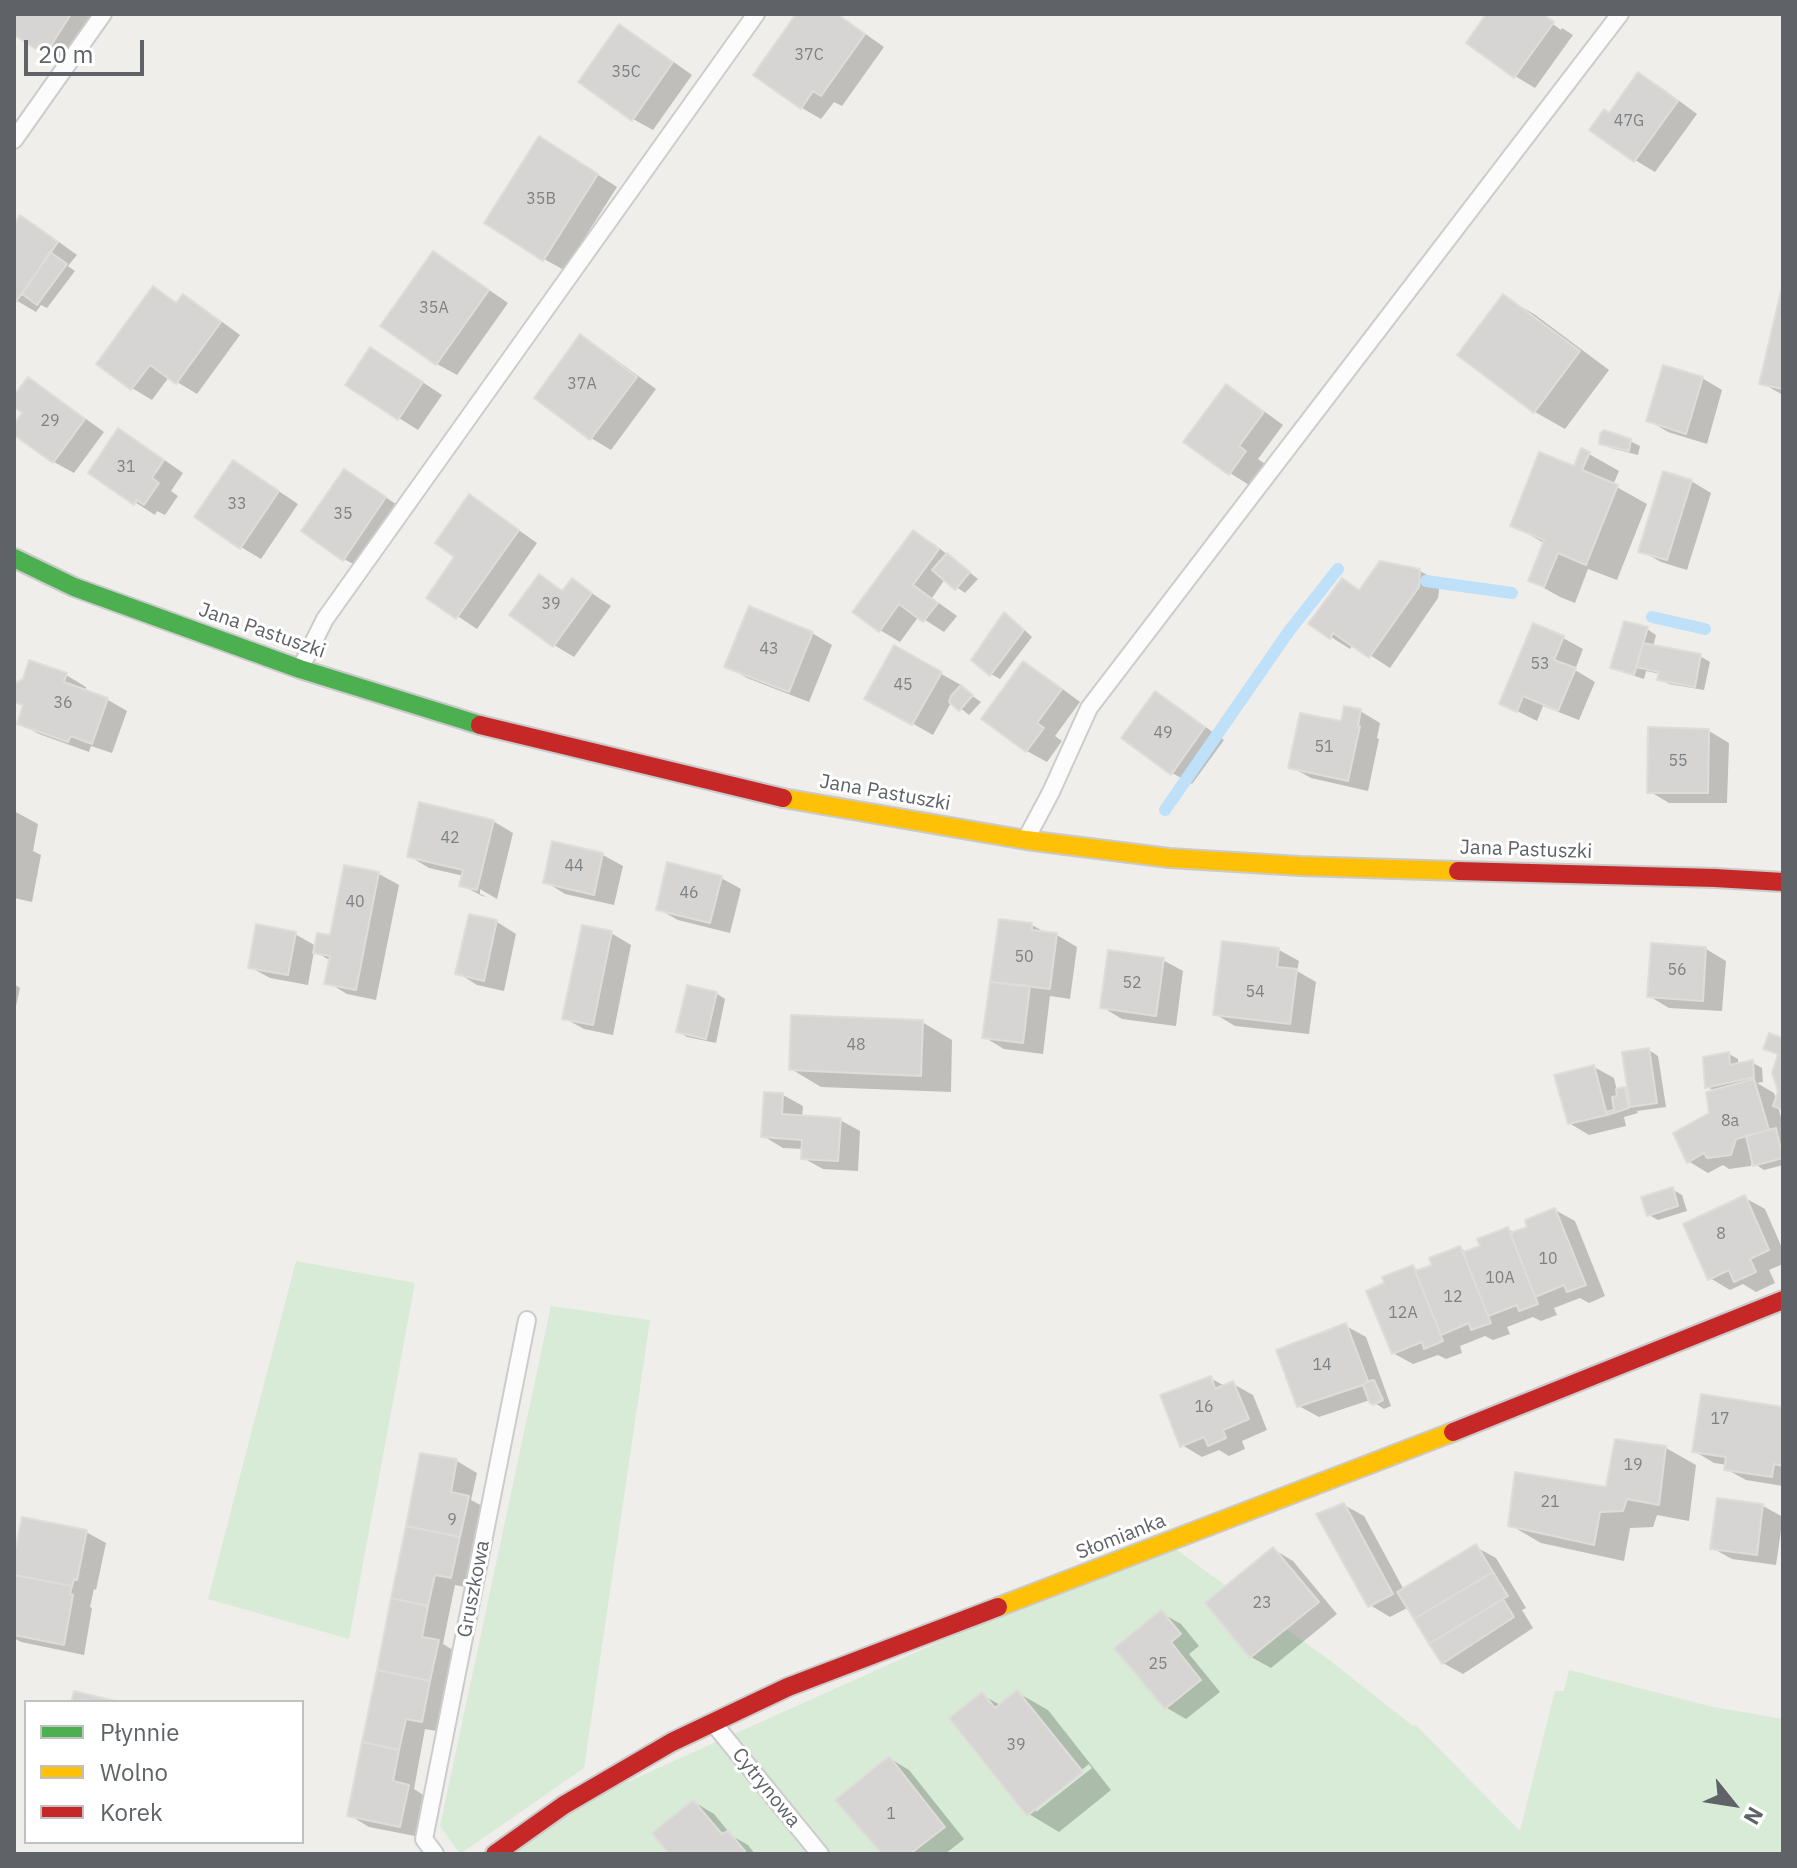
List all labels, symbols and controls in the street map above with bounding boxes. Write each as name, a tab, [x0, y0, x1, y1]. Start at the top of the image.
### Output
scale bar	[28, 24, 148, 74]
text: 20 m	[38, 38, 93, 70]
house number: 37C	[794, 45, 824, 65]
house number: 35C	[611, 62, 641, 82]
house number: 47G	[1614, 111, 1644, 131]
house number: 35B	[526, 189, 556, 209]
house number: 35A	[419, 298, 449, 318]
house number: 37A	[567, 374, 597, 394]
house number: 29	[40, 411, 60, 431]
house number: 31	[116, 457, 136, 477]
house number: 33	[227, 494, 247, 514]
house number: 35	[333, 504, 353, 524]
house number: 39	[541, 594, 561, 614]
street label: Jana Pastuszki	[195, 598, 329, 664]
house number: 43	[759, 639, 779, 659]
house number: 53	[1530, 654, 1550, 674]
house number: 45	[893, 675, 913, 695]
house number: 36	[53, 693, 73, 713]
house number: 49	[1153, 723, 1173, 743]
house number: 51	[1314, 737, 1334, 757]
house number: 55	[1668, 751, 1688, 771]
street label: Jana Pastuszki	[818, 770, 952, 816]
house number: 42	[440, 828, 460, 848]
street label: Jana Pastuszki	[1459, 836, 1593, 864]
house number: 44	[564, 856, 584, 876]
house number: 46	[679, 883, 699, 903]
house number: 40	[345, 892, 365, 912]
house number: 50	[1014, 947, 1034, 967]
house number: 56	[1667, 960, 1687, 980]
house number: 52	[1122, 973, 1142, 993]
house number: 54	[1245, 982, 1265, 1002]
house number: 48	[846, 1035, 866, 1055]
house number: 8a	[1721, 1111, 1739, 1131]
house number: 8	[1716, 1224, 1726, 1244]
house number: 10	[1538, 1249, 1558, 1269]
house number: 10A	[1485, 1268, 1515, 1288]
house number: 12	[1443, 1287, 1463, 1307]
house number: 12A	[1388, 1303, 1418, 1323]
house number: 14	[1312, 1355, 1332, 1375]
house number: 16	[1194, 1397, 1214, 1417]
house number: 17	[1710, 1409, 1730, 1429]
house number: 19	[1623, 1455, 1643, 1475]
house number: 21	[1540, 1492, 1560, 1512]
street label: Słomianka	[1073, 1509, 1169, 1565]
house number: 9	[447, 1510, 457, 1530]
street label: Gruszkowa	[453, 1538, 495, 1640]
house number: 23	[1252, 1593, 1272, 1613]
house number: 25	[1148, 1654, 1168, 1674]
legend	[24, 1700, 304, 1844]
text: Płynnie	[100, 1716, 179, 1748]
house number: 39	[1006, 1735, 1026, 1755]
street label: Cytrynowa	[727, 1743, 805, 1833]
text: Wolno	[100, 1756, 168, 1788]
north arrow	[1693, 1764, 1773, 1844]
text: Korek	[100, 1796, 163, 1828]
text: N	[1738, 1802, 1771, 1830]
house number: 1	[886, 1804, 896, 1824]

